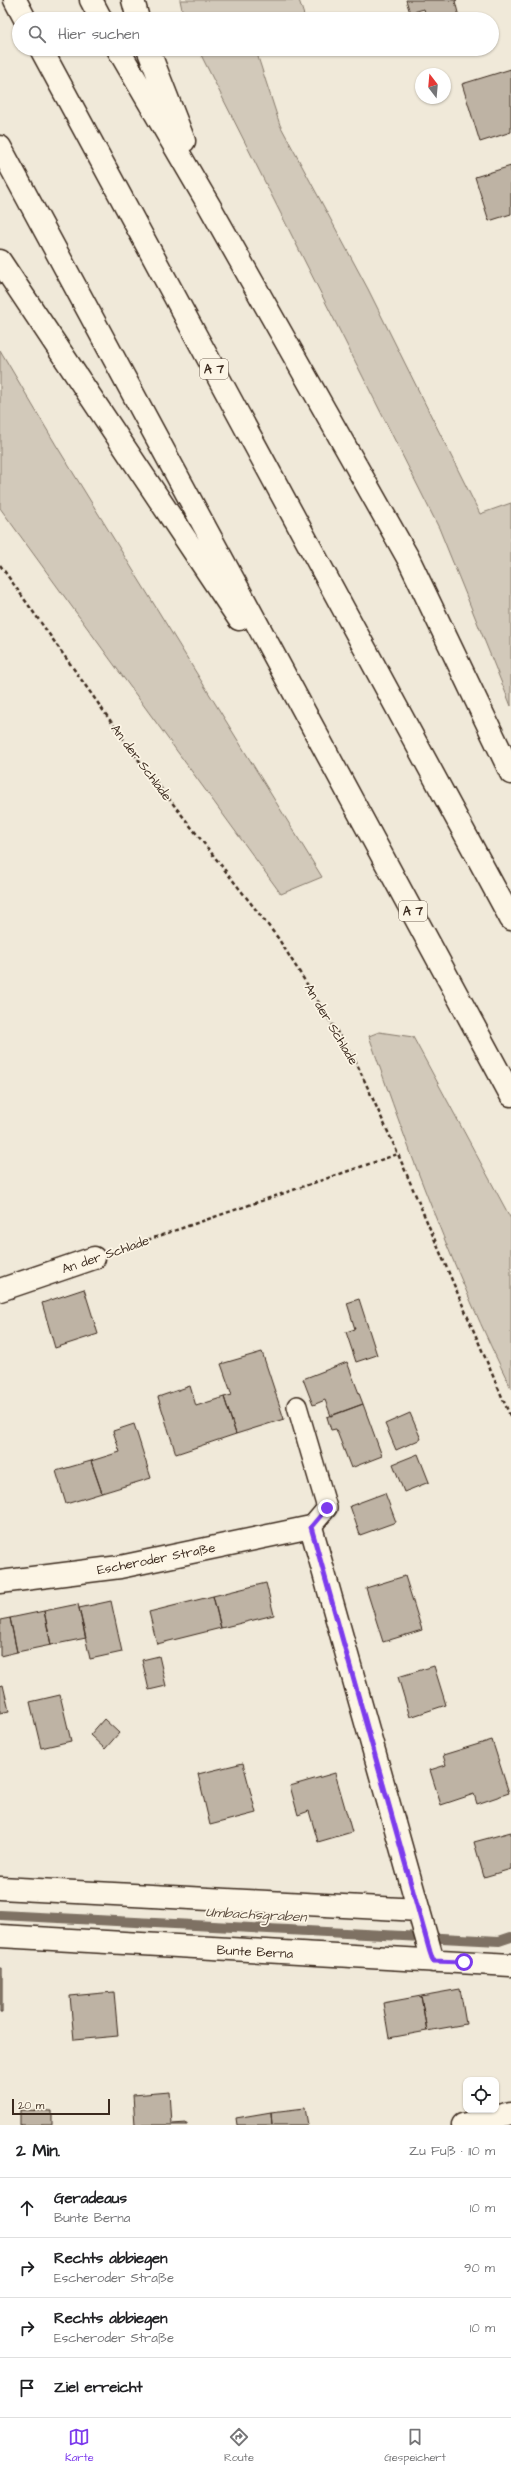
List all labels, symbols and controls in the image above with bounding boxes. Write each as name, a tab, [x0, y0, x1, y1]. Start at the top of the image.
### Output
search box	[12, 12, 499, 56]
icon: search	[26, 23, 48, 45]
text: Hier suchen	[58, 24, 139, 45]
north arrow	[415, 68, 451, 104]
road number: A 7	[200, 359, 228, 379]
street label: An der Schlade	[106, 721, 176, 805]
road number: A 7	[399, 901, 427, 921]
street label: An der Schlade	[300, 981, 362, 1068]
street label: An der Schlade	[59, 1232, 152, 1278]
route end	[318, 1499, 336, 1517]
street label: Escheroder Straße	[95, 1539, 217, 1579]
water label: Umbachsgraben	[205, 1902, 308, 1928]
street label: Bunte Berna	[216, 1941, 294, 1963]
route start	[455, 1953, 473, 1971]
map controls	[463, 2077, 499, 2113]
button: locate	[463, 2077, 499, 2113]
scale bar	[12, 2097, 110, 2116]
text: 20 m	[18, 2098, 44, 2113]
text: 2 Min.	[16, 2139, 60, 2163]
text: Zu Fuß · 110 m	[409, 2142, 495, 2160]
text: Geradeaus	[54, 2188, 127, 2209]
icon: ahead	[16, 2197, 38, 2219]
text: 10 m	[470, 2199, 495, 2217]
text: Bunte Berna	[54, 2209, 130, 2227]
text: Rechts abbiegen	[54, 2248, 168, 2269]
icon: right	[16, 2257, 38, 2279]
text: 90 m	[464, 2259, 495, 2277]
text: Escheroder Straße	[54, 2269, 174, 2287]
text: Rechts abbiegen	[54, 2308, 168, 2329]
icon: right	[16, 2317, 38, 2339]
text: 10 m	[470, 2319, 495, 2337]
text: Escheroder Straße	[54, 2329, 174, 2347]
icon: arrive	[16, 2377, 38, 2399]
text: Ziel erreicht	[54, 2377, 143, 2398]
tab: Karte	[65, 2426, 94, 2465]
tab: Route	[224, 2426, 254, 2465]
tab: Gespeichert	[384, 2426, 446, 2465]

